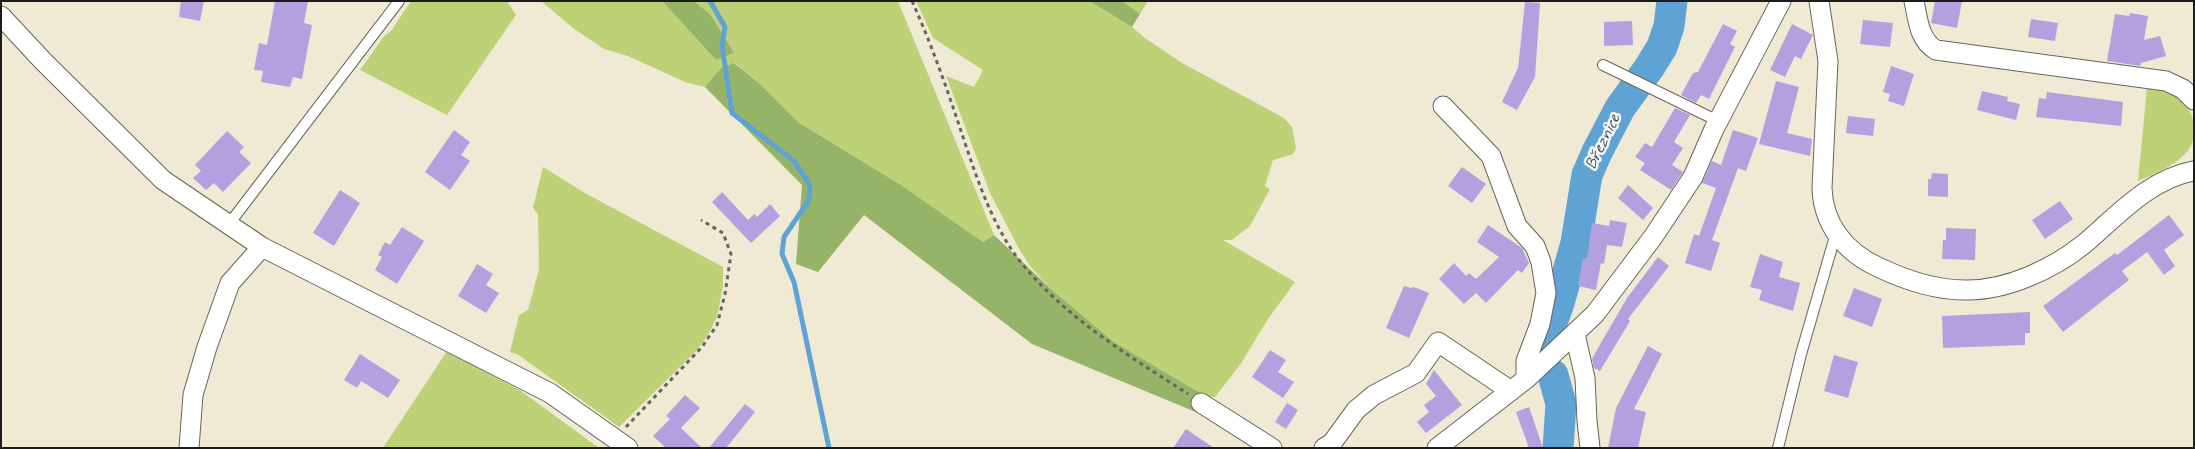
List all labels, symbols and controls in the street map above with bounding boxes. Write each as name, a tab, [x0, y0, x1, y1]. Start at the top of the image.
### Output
water label: Březnice	[1582, 111, 1626, 173]

